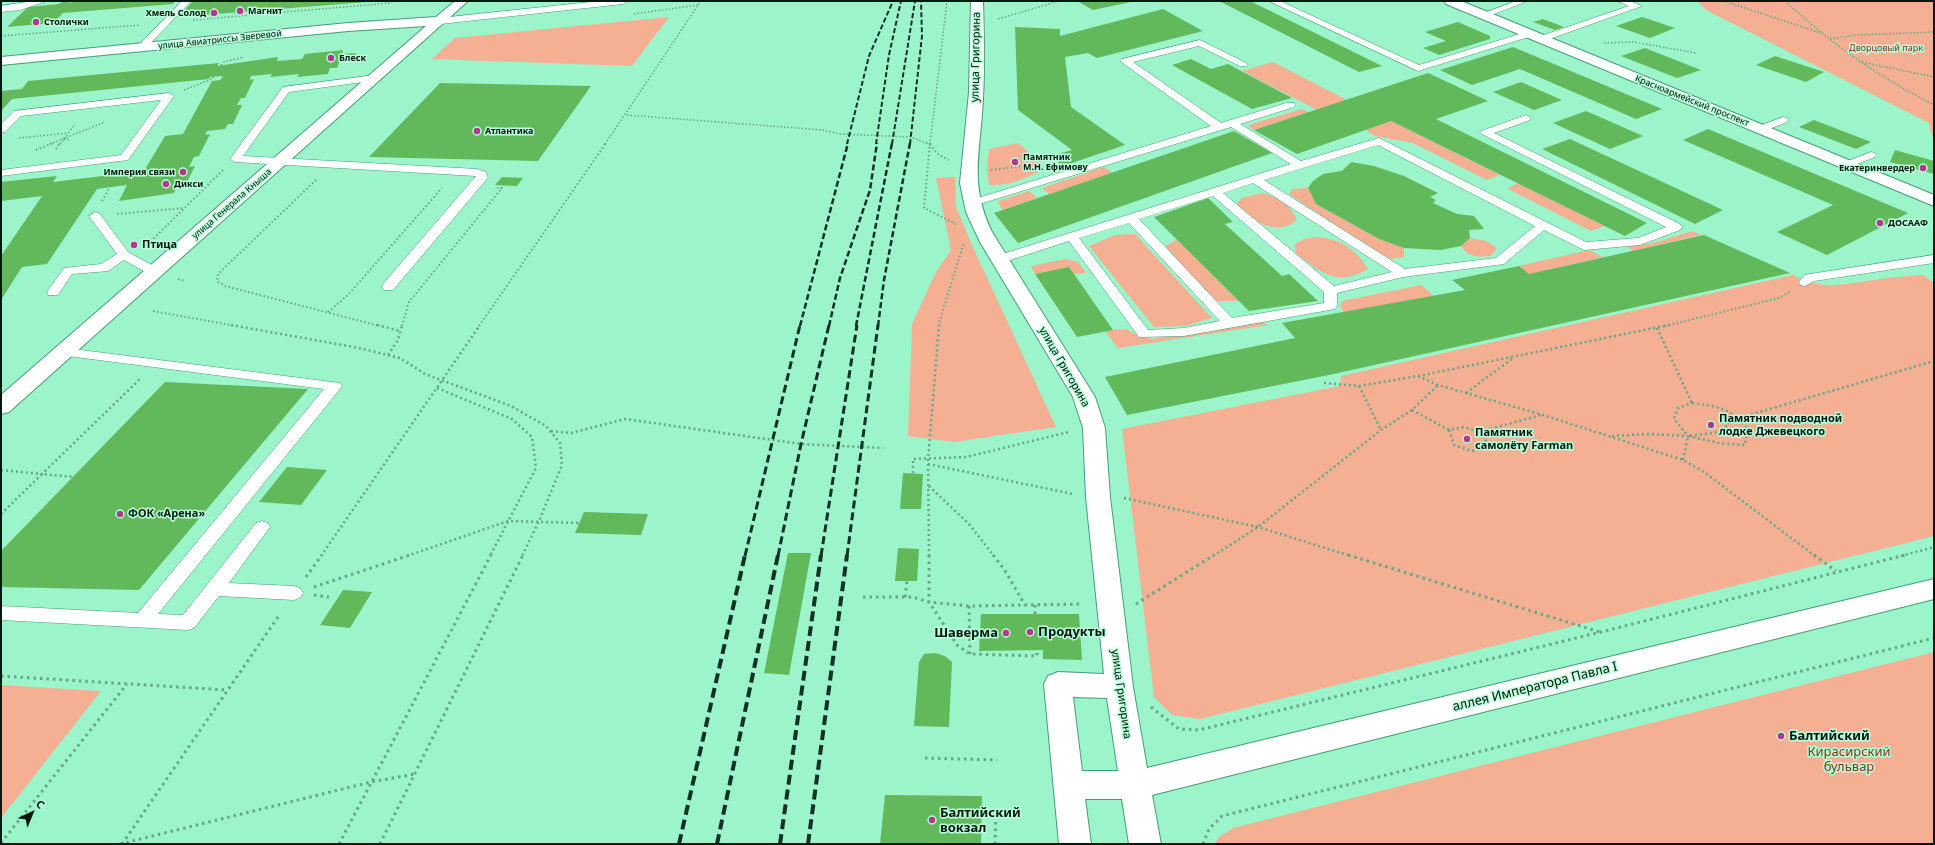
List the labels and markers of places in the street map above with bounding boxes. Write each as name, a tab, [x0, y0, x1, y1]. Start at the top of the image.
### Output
marker: Магнит	[235, 6, 245, 16]
place label: Магнит	[248, 6, 283, 16]
place label: Хмель Солод	[146, 8, 206, 18]
marker: Хмель Солод	[209, 8, 219, 18]
marker: Столички	[31, 17, 41, 27]
place label: Столички	[44, 17, 89, 27]
marker: Блеск	[326, 53, 336, 63]
place label: Блеск	[339, 53, 366, 63]
marker: Атлантика	[472, 126, 482, 136]
place label: Атлантика	[485, 126, 533, 136]
place label: Памятник М.Н. Ефимову	[1023, 152, 1088, 173]
marker: Памятник М.Н. Ефимову	[1010, 157, 1020, 167]
place label: Екатеринвердер	[1839, 163, 1915, 173]
marker: Екатеринвердер	[1918, 163, 1928, 173]
place label: Империя связи	[103, 167, 175, 177]
marker: Империя связи	[178, 167, 188, 177]
marker: Дикси	[161, 179, 171, 189]
place label: Дикси	[174, 179, 203, 189]
marker: ДОСААФ	[1875, 218, 1885, 228]
place label: ДОСААФ	[1888, 218, 1928, 228]
place label: Птица	[142, 238, 177, 252]
marker: Птица	[129, 240, 139, 250]
place label: Памятник подводной лодке Джевецкого	[1719, 412, 1842, 438]
marker: Памятник подводной лодке Джевецкого	[1706, 420, 1716, 430]
place label: Памятник самолёту Farman	[1475, 426, 1573, 452]
marker: Памятник самолёту Farman	[1462, 434, 1472, 444]
place label: ФОК «Арена»	[128, 507, 205, 521]
marker: ФОК «Арена»	[115, 509, 125, 519]
place label: Продукты	[1038, 624, 1105, 640]
place label: Шаверма	[934, 625, 998, 641]
marker: Продукты	[1025, 627, 1035, 637]
marker: Шаверма	[1001, 628, 1011, 638]
place label: Балтийский	[1789, 728, 1870, 744]
marker: Балтийский	[1776, 731, 1786, 741]
place label: Балтийский вокзал	[940, 805, 1021, 836]
marker: Балтийский вокзал	[927, 815, 937, 825]

